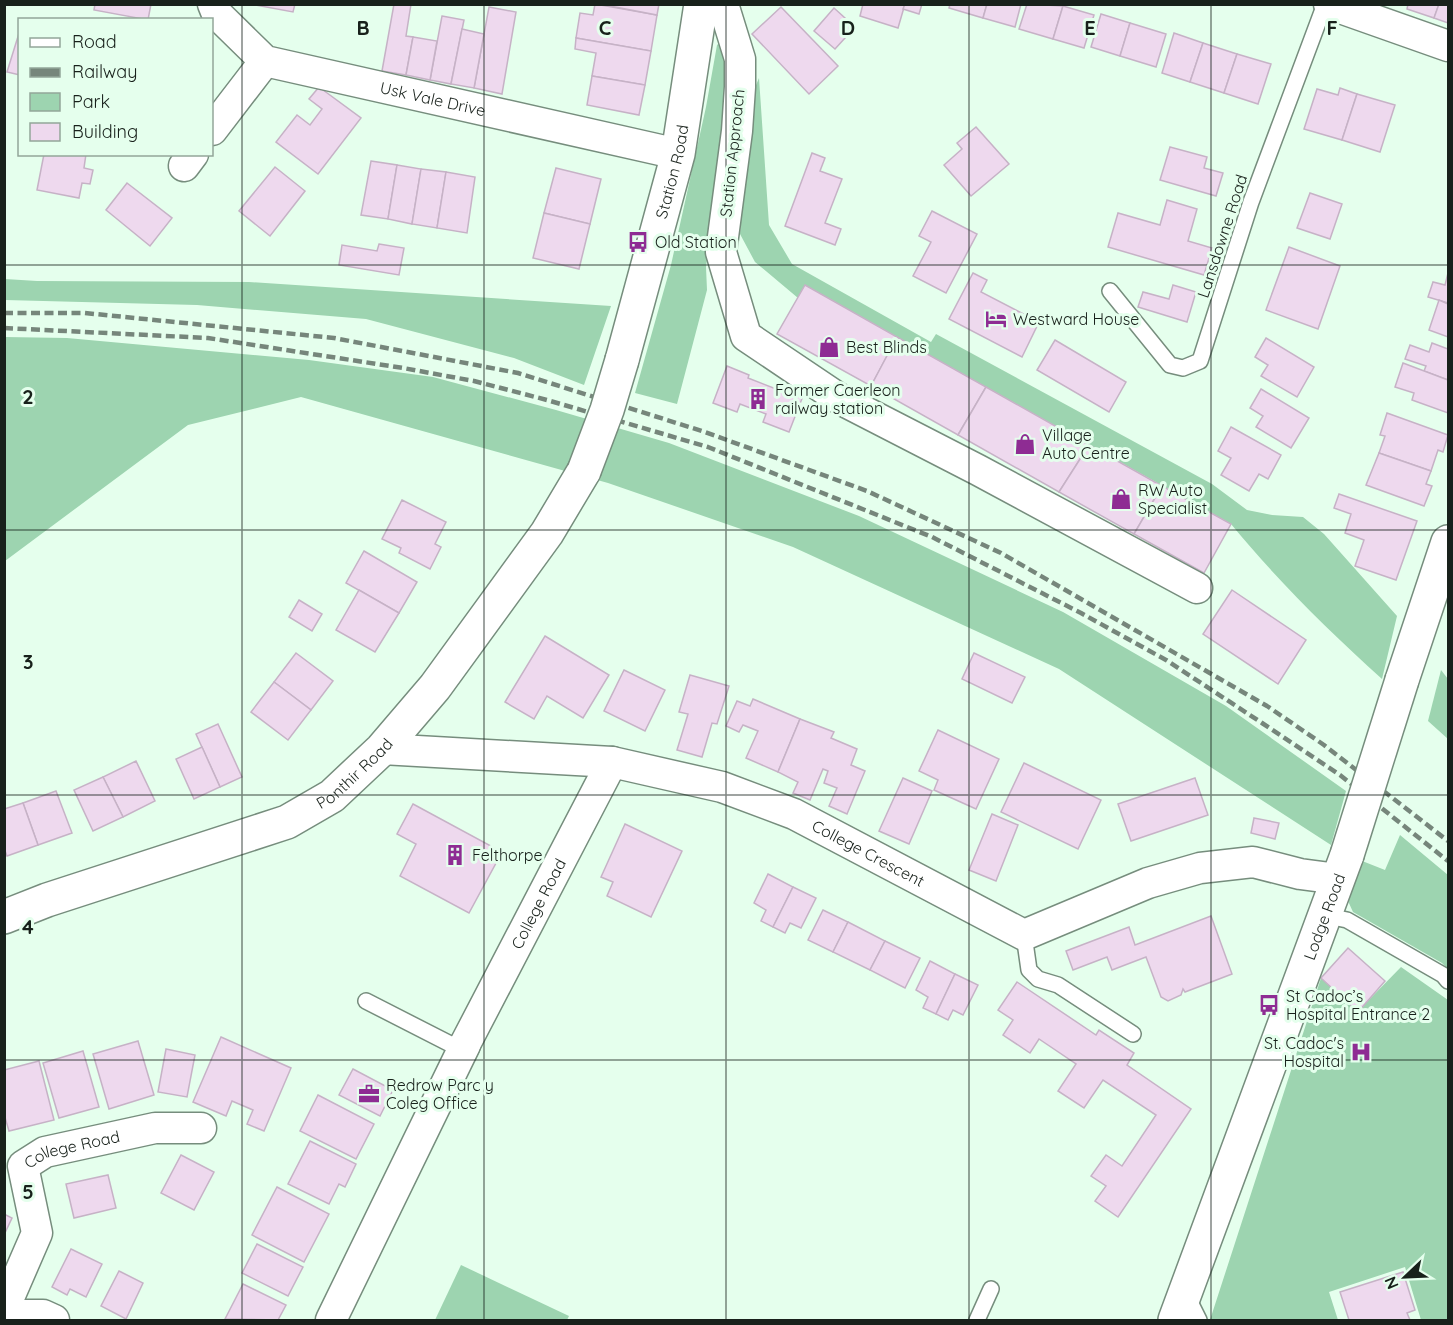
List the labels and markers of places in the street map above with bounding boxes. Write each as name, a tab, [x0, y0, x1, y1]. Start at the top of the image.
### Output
bus stop icon: Old Station	[626, 230, 650, 254]
place label: Old Station	[655, 232, 737, 252]
hotel icon: Westward House	[984, 307, 1008, 331]
place label: Westward House	[1013, 309, 1139, 329]
shop icon: Best Blinds	[817, 335, 841, 359]
place label: Best Blinds	[846, 337, 927, 357]
place label: Former Caerleon railway station	[775, 380, 901, 418]
building icon: Former Caerleon railway station	[746, 387, 770, 411]
place label: Village Auto Centre	[1042, 425, 1130, 463]
shop icon: Village Auto Centre	[1013, 432, 1037, 456]
place label: RW Auto Specialist	[1138, 480, 1207, 518]
shop icon: RW Auto Specialist	[1109, 487, 1133, 511]
building icon: Felthorpe	[443, 843, 467, 867]
place label: Felthorpe	[472, 845, 543, 865]
place label: St Cadoc’s Hospital Entrance 2	[1286, 986, 1430, 1024]
bus stop icon: St Cadoc’s Hospital Entrance 2	[1257, 993, 1281, 1017]
place label: St. Cadoc's Hospital	[1264, 1033, 1344, 1071]
hospital icon: St. Cadoc's Hospital	[1349, 1040, 1373, 1064]
place label: Redrow Parc y Coleg Office	[386, 1075, 494, 1113]
office icon: Redrow Parc y Coleg Office	[357, 1082, 381, 1106]

